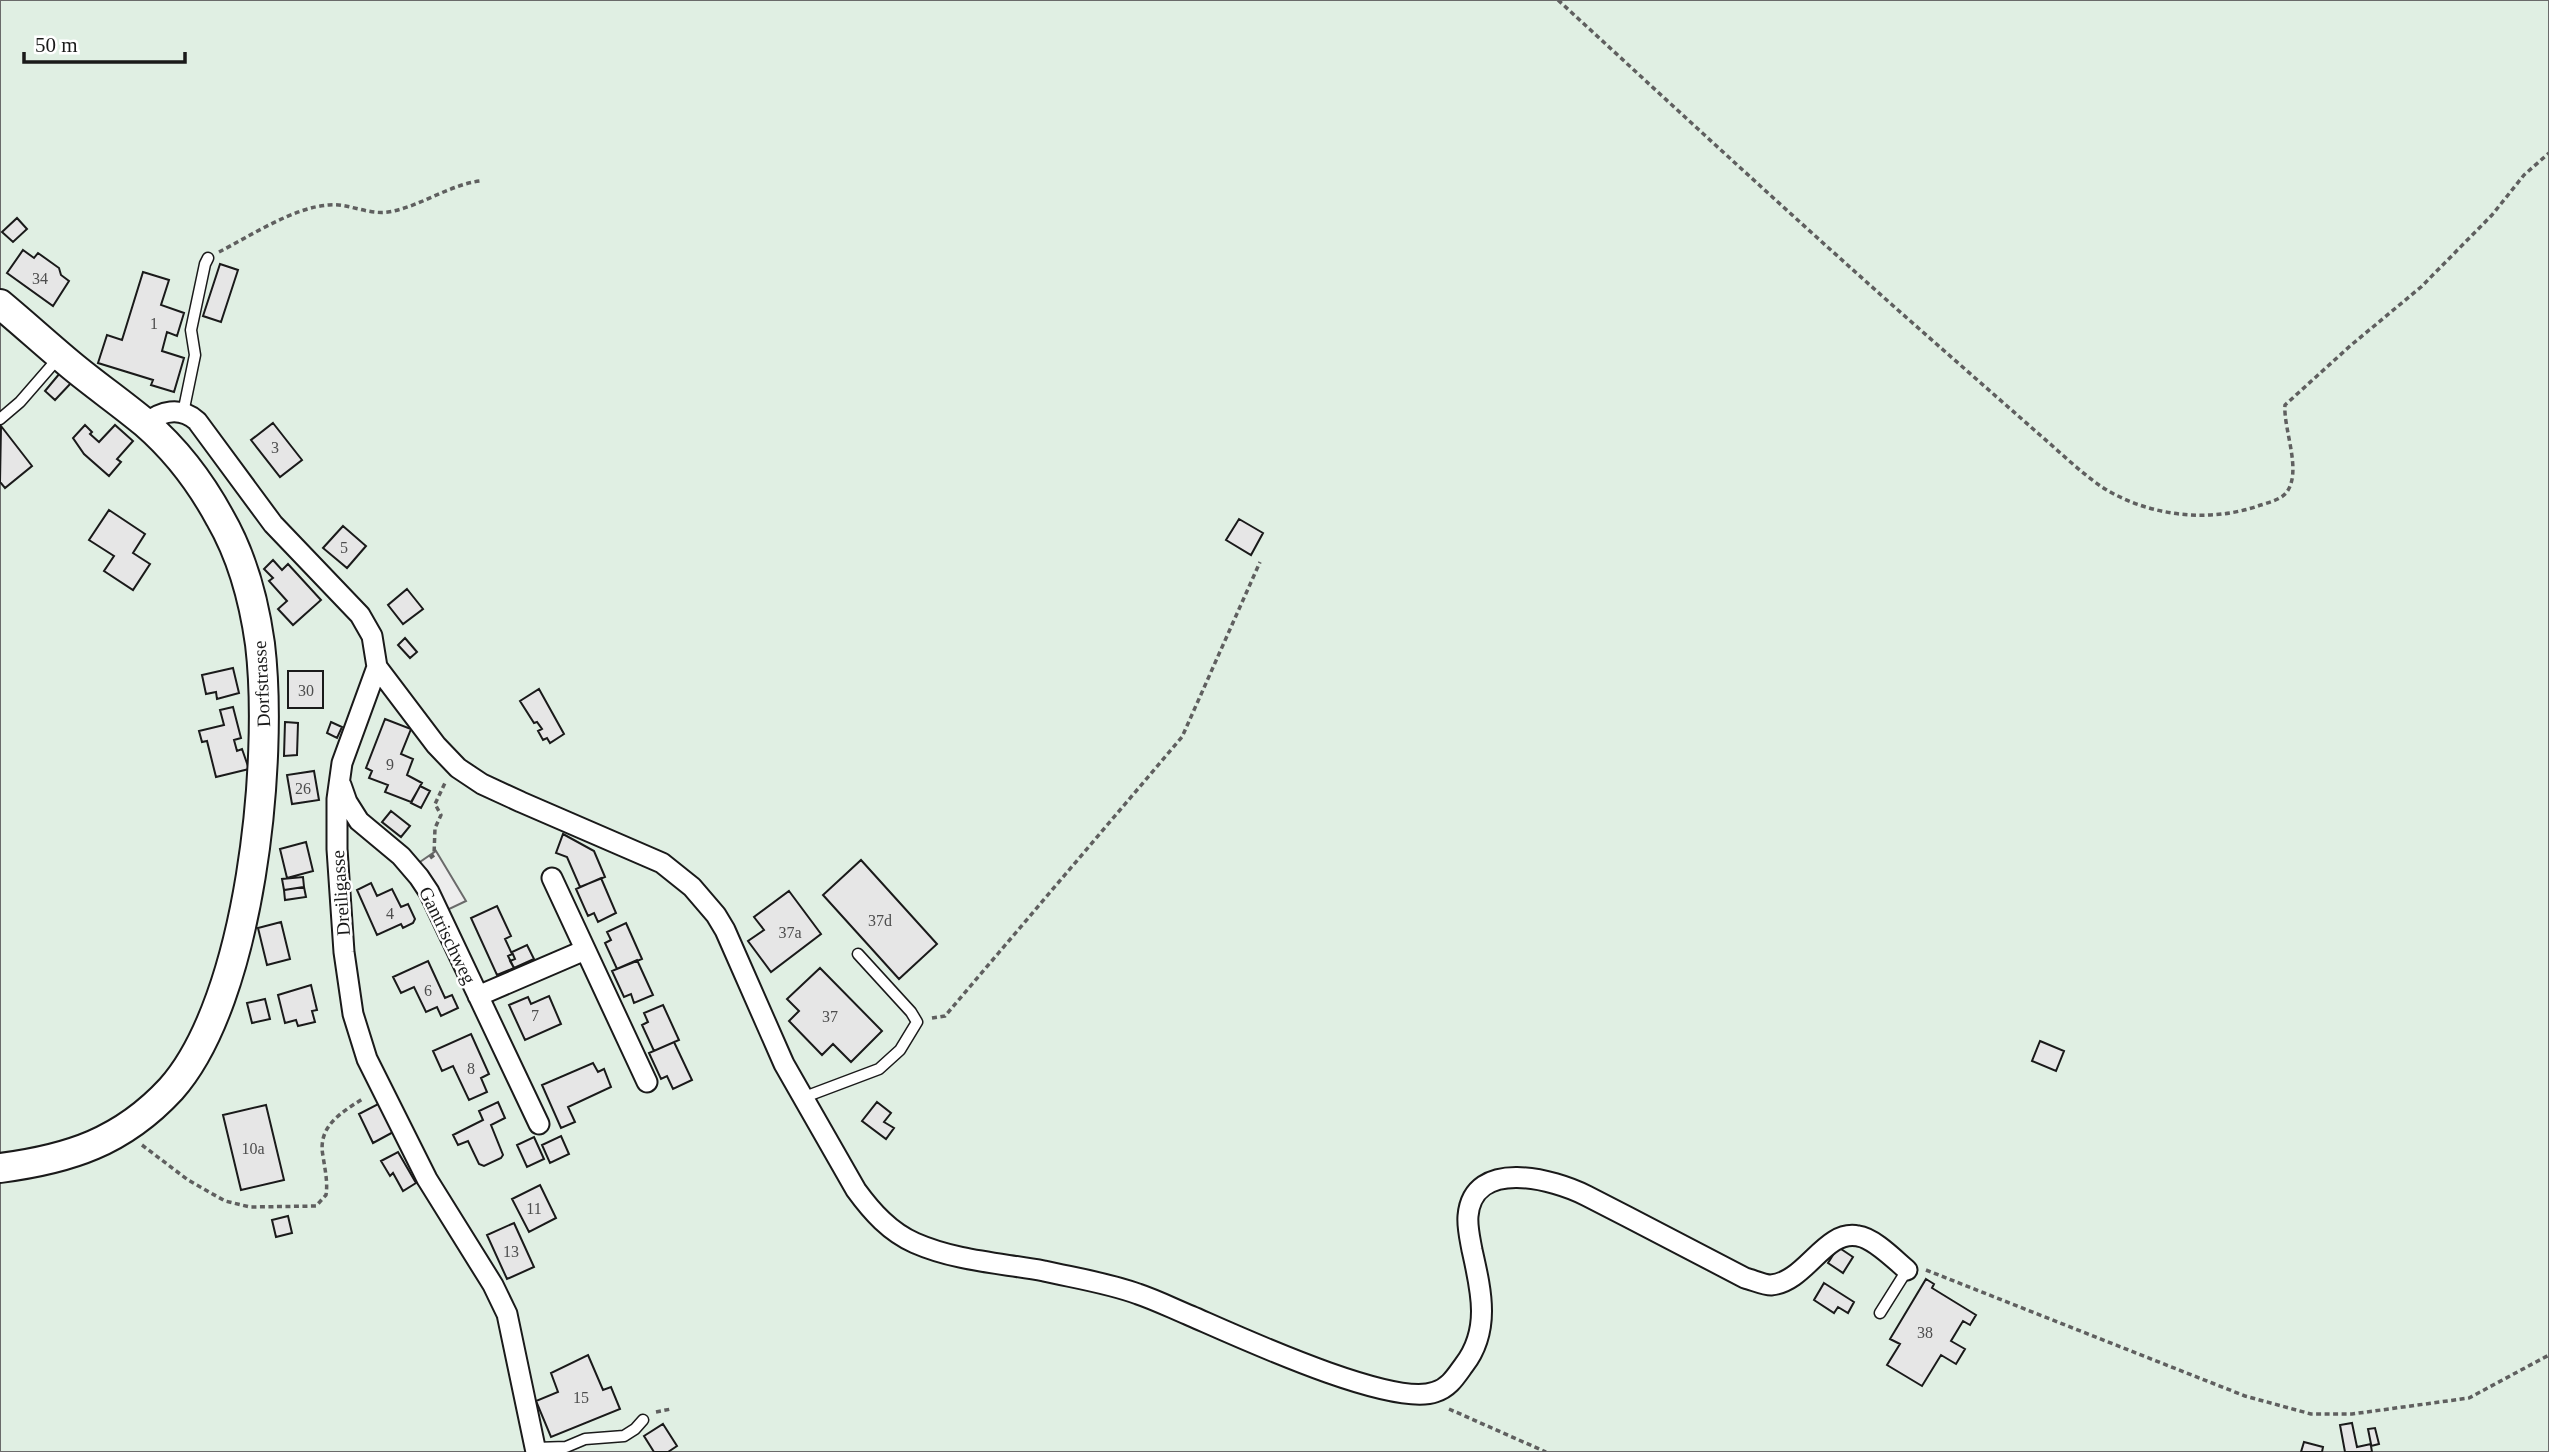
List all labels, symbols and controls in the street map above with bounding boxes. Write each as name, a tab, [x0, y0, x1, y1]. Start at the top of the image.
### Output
scale bar	[24, 21, 186, 65]
text: 50 m	[35, 33, 78, 57]
house number: 34	[32, 270, 48, 287]
house number: 1	[150, 315, 158, 332]
house number: 3	[271, 439, 279, 456]
house number: 5	[340, 539, 348, 556]
street label: Dorfstrasse	[249, 640, 274, 728]
house number: 30	[298, 682, 314, 699]
house number: 9	[386, 756, 394, 773]
house number: 26	[295, 780, 311, 797]
street label: Dreiligasse	[327, 850, 354, 936]
street label: Gantrischweg	[415, 883, 480, 988]
house number: 4	[386, 905, 394, 922]
house number: 37d	[868, 912, 892, 929]
house number: 37a	[778, 924, 802, 941]
house number: 6	[424, 982, 432, 999]
house number: 7	[531, 1007, 539, 1024]
house number: 37	[822, 1008, 838, 1025]
house number: 8	[467, 1060, 475, 1077]
house number: 10a	[241, 1140, 265, 1157]
house number: 11	[526, 1200, 542, 1217]
house number: 13	[503, 1243, 519, 1260]
house number: 38	[1917, 1324, 1933, 1341]
house number: 15	[573, 1389, 589, 1406]

